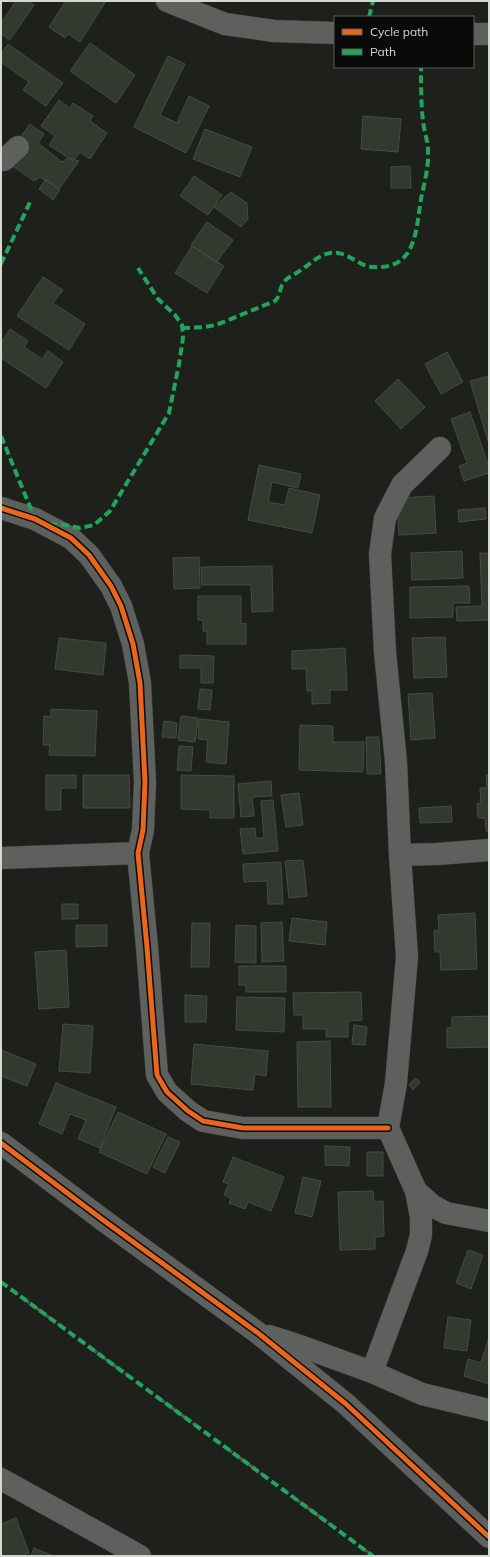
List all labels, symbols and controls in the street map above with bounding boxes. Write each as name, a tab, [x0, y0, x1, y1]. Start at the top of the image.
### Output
legend	[334, 16, 474, 68]
text: Cycle path	[370, 24, 428, 39]
text: Path	[370, 44, 396, 59]

